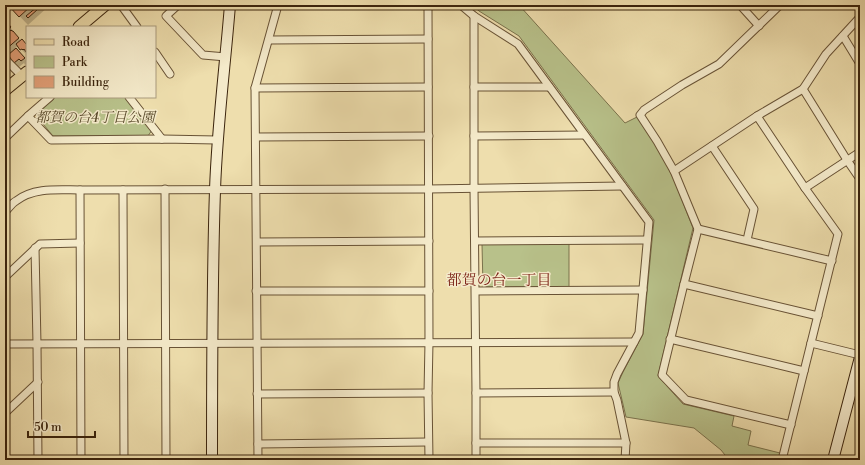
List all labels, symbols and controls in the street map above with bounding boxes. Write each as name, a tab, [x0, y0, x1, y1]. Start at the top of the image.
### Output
legend	[26, 26, 156, 98]
text: Road	[62, 35, 90, 50]
text: Park	[62, 55, 88, 70]
text: Building	[61, 75, 110, 90]
park label: 都賀の台4丁目公園	[35, 109, 157, 127]
district label: 都賀の台一丁目	[446, 271, 552, 290]
scale bar	[28, 413, 95, 439]
text: 50 m	[34, 420, 62, 435]

